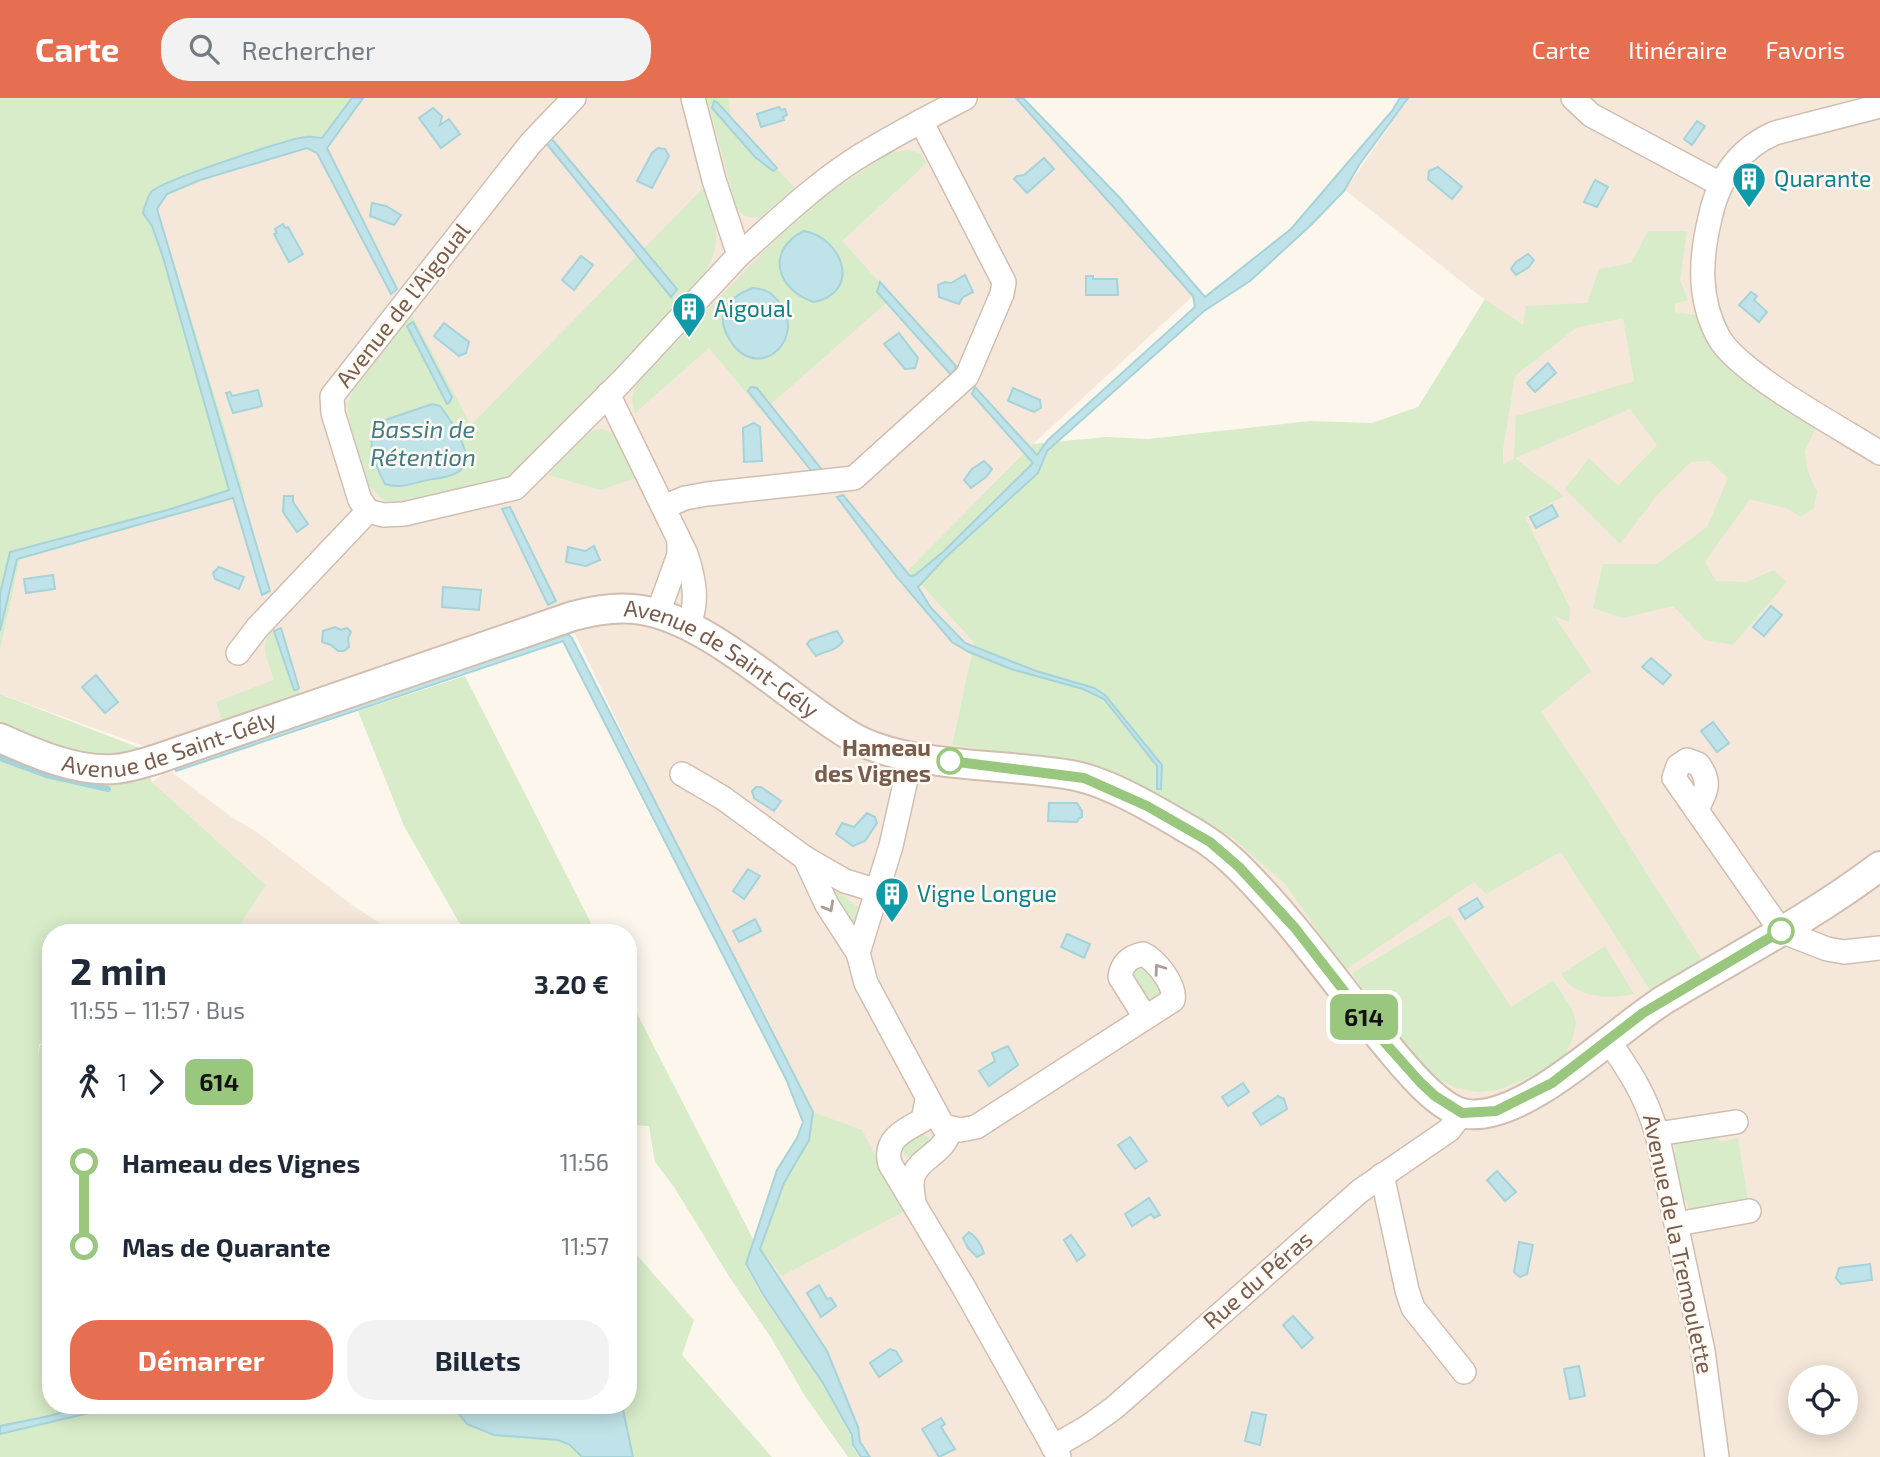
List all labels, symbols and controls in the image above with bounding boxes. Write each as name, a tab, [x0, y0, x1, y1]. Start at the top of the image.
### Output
search box	[161, 18, 651, 81]
text: Carte	[35, 29, 119, 69]
icon: search	[185, 30, 223, 68]
text: Rechercher	[241, 34, 375, 65]
text: Carte	[1532, 35, 1590, 64]
text: Itinéraire	[1628, 35, 1727, 64]
text: Favoris	[1765, 35, 1845, 64]
building icon: Quarante	[1730, 160, 1768, 209]
place label: Quarante	[1774, 164, 1871, 192]
street label: Avenue de l'Aigoual	[329, 216, 475, 392]
building icon: Aigoual	[670, 290, 708, 339]
place label: Aigoual	[714, 294, 793, 322]
water label: Bassin de Rétention	[370, 414, 476, 471]
street label: Avenue de Saint-Gély	[623, 593, 825, 724]
street label: Avenue de Saint-Gély	[59, 704, 280, 782]
place label: Hameau des Vignes	[814, 733, 931, 787]
marker: Hameau des Vignes	[937, 748, 963, 774]
building icon: Vigne Longue	[873, 875, 911, 924]
place label: Vigne Longue	[917, 879, 1057, 907]
one-way arrow	[821, 899, 834, 912]
unlabelled marker	[1768, 918, 1794, 944]
text: 2 min	[70, 947, 167, 993]
one-way arrow	[1155, 964, 1167, 977]
text: 3.20 €	[534, 968, 609, 999]
line badge: 614	[1324, 994, 1404, 1040]
text: 11:55 – 11:57 · Bus	[70, 996, 245, 1024]
text: 614	[1344, 1002, 1384, 1031]
icon: walk	[70, 1063, 108, 1101]
icon: forward	[137, 1063, 175, 1101]
text: 614	[199, 1067, 239, 1096]
text: 1	[118, 1068, 127, 1096]
street label: Avenue de la Tremoulette	[1638, 1111, 1720, 1376]
text: Hameau des Vignes	[122, 1147, 360, 1178]
text: 11:56	[560, 1148, 609, 1176]
street label: Rue du Péras	[1197, 1224, 1318, 1334]
text: Mas de Quarante	[122, 1231, 331, 1262]
text: 11:57	[561, 1232, 609, 1260]
button: Démarrer	[70, 1320, 333, 1400]
button: Billets	[347, 1320, 609, 1400]
map controls	[1788, 1365, 1858, 1435]
button: locate	[1788, 1365, 1858, 1435]

